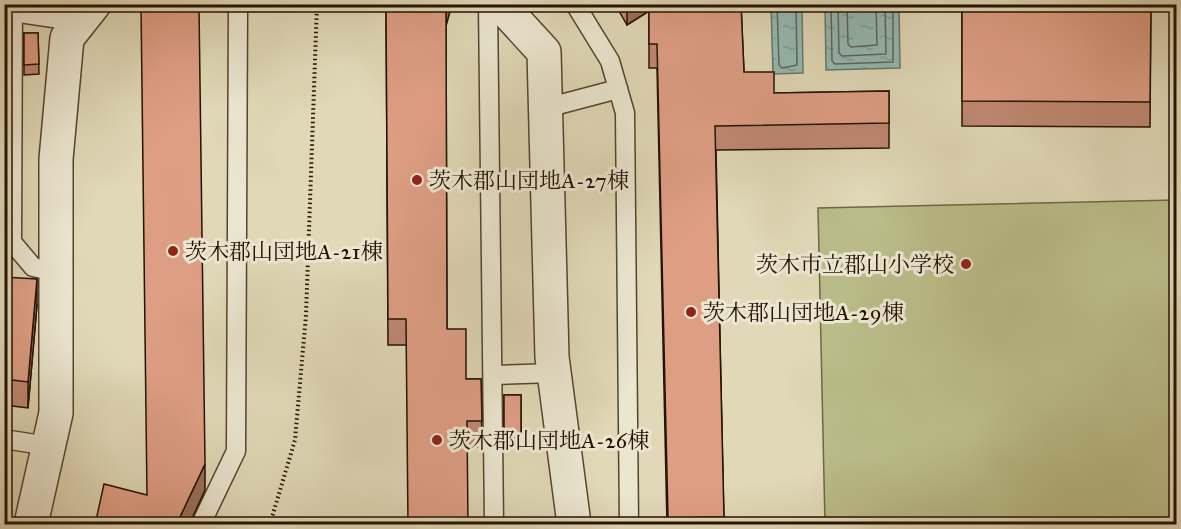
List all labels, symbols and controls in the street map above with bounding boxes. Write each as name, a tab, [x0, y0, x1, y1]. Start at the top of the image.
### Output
place label: 茨木郡山団地A-27棟	[429, 167, 629, 194]
marker: 茨木郡山団地A-27棟	[410, 173, 424, 187]
place label: 茨木郡山団地A-21棟	[185, 238, 382, 265]
marker: 茨木郡山団地A-21棟	[166, 244, 180, 258]
place label: 茨木市立郡山小学校	[756, 251, 954, 278]
marker: 茨木市立郡山小学校	[959, 257, 973, 271]
place label: 茨木郡山団地A-29棟	[703, 299, 904, 326]
marker: 茨木郡山団地A-29棟	[684, 305, 698, 319]
place label: 茨木郡山団地A-26棟	[449, 427, 649, 454]
marker: 茨木郡山団地A-26棟	[430, 433, 444, 447]

